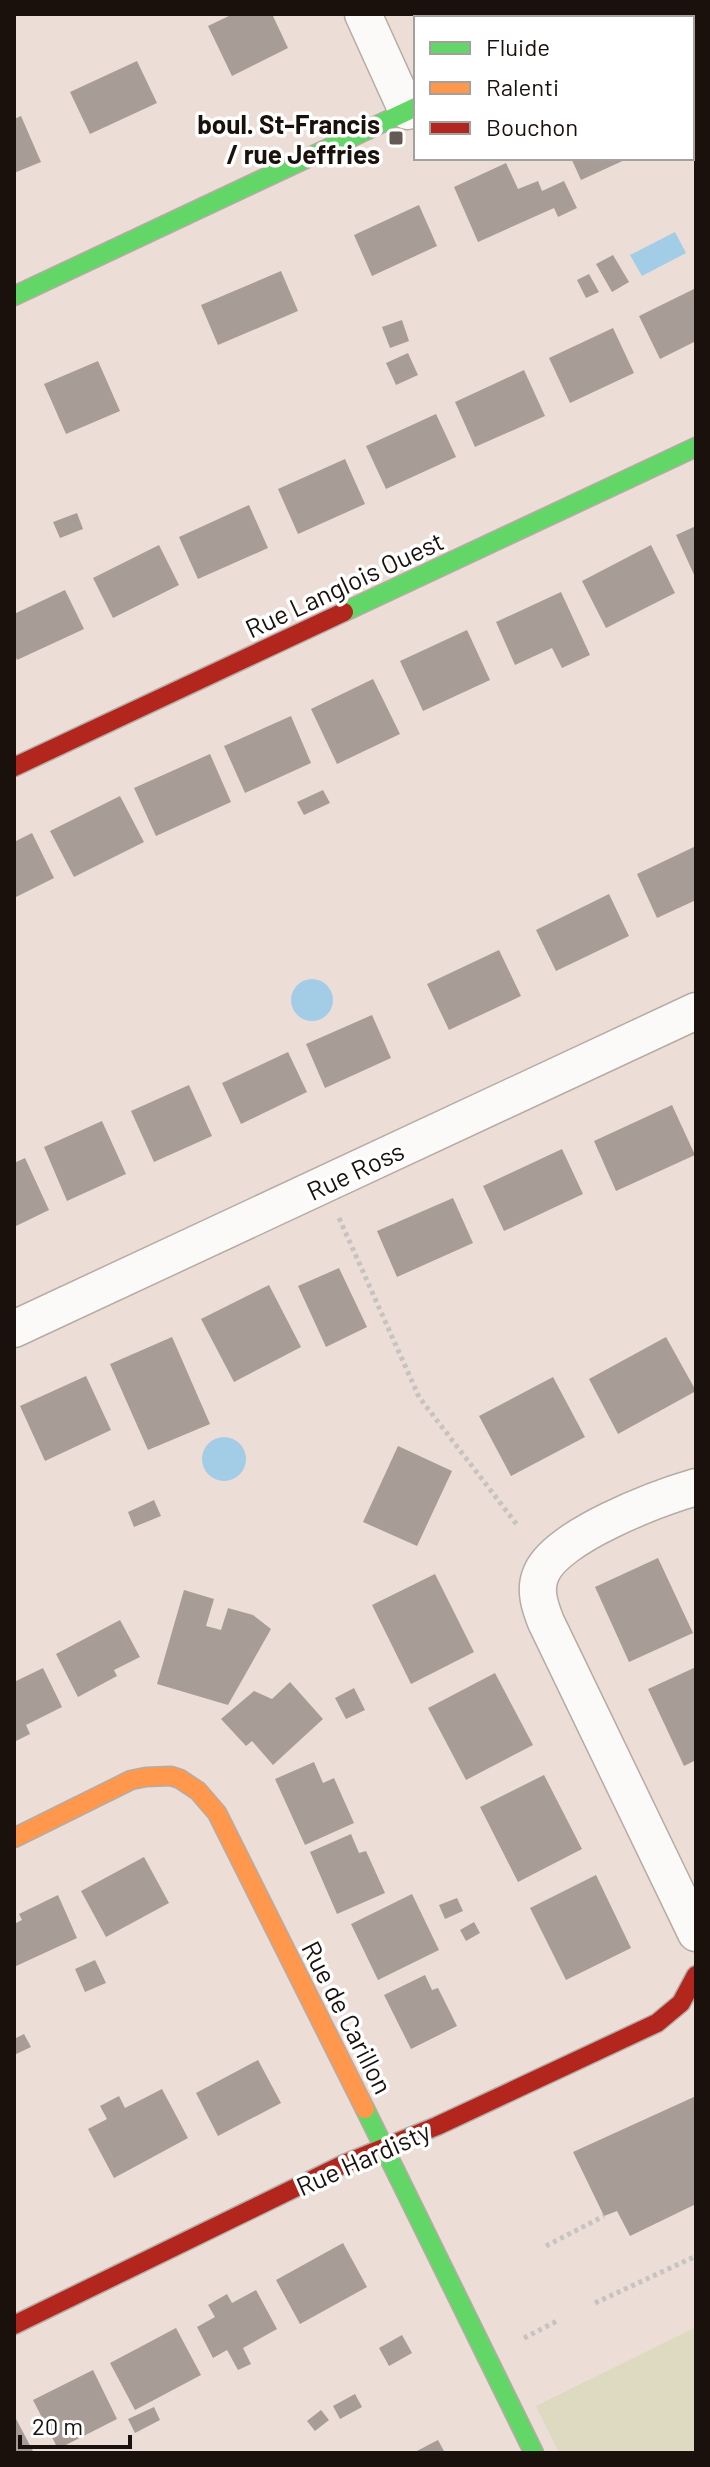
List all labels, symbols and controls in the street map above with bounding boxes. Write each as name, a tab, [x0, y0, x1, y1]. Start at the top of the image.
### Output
legend	[414, 16, 694, 160]
text: Fluide	[486, 32, 550, 61]
text: Ralenti	[486, 72, 559, 101]
place label: boul. St-Francis / rue Jeffries	[197, 108, 380, 169]
text: Bouchon	[486, 112, 578, 141]
marker: boul. St-Francis / rue Jeffries	[387, 129, 405, 147]
street label: Rue Langlois Ouest	[240, 525, 448, 643]
street label: Rue Ross	[302, 1134, 408, 1206]
street label: Rue de Carillon	[296, 1935, 400, 2099]
street label: Rue Hardisty	[291, 2115, 435, 2201]
scale bar	[20, 2399, 130, 2449]
text: 20 m	[32, 2411, 83, 2440]

